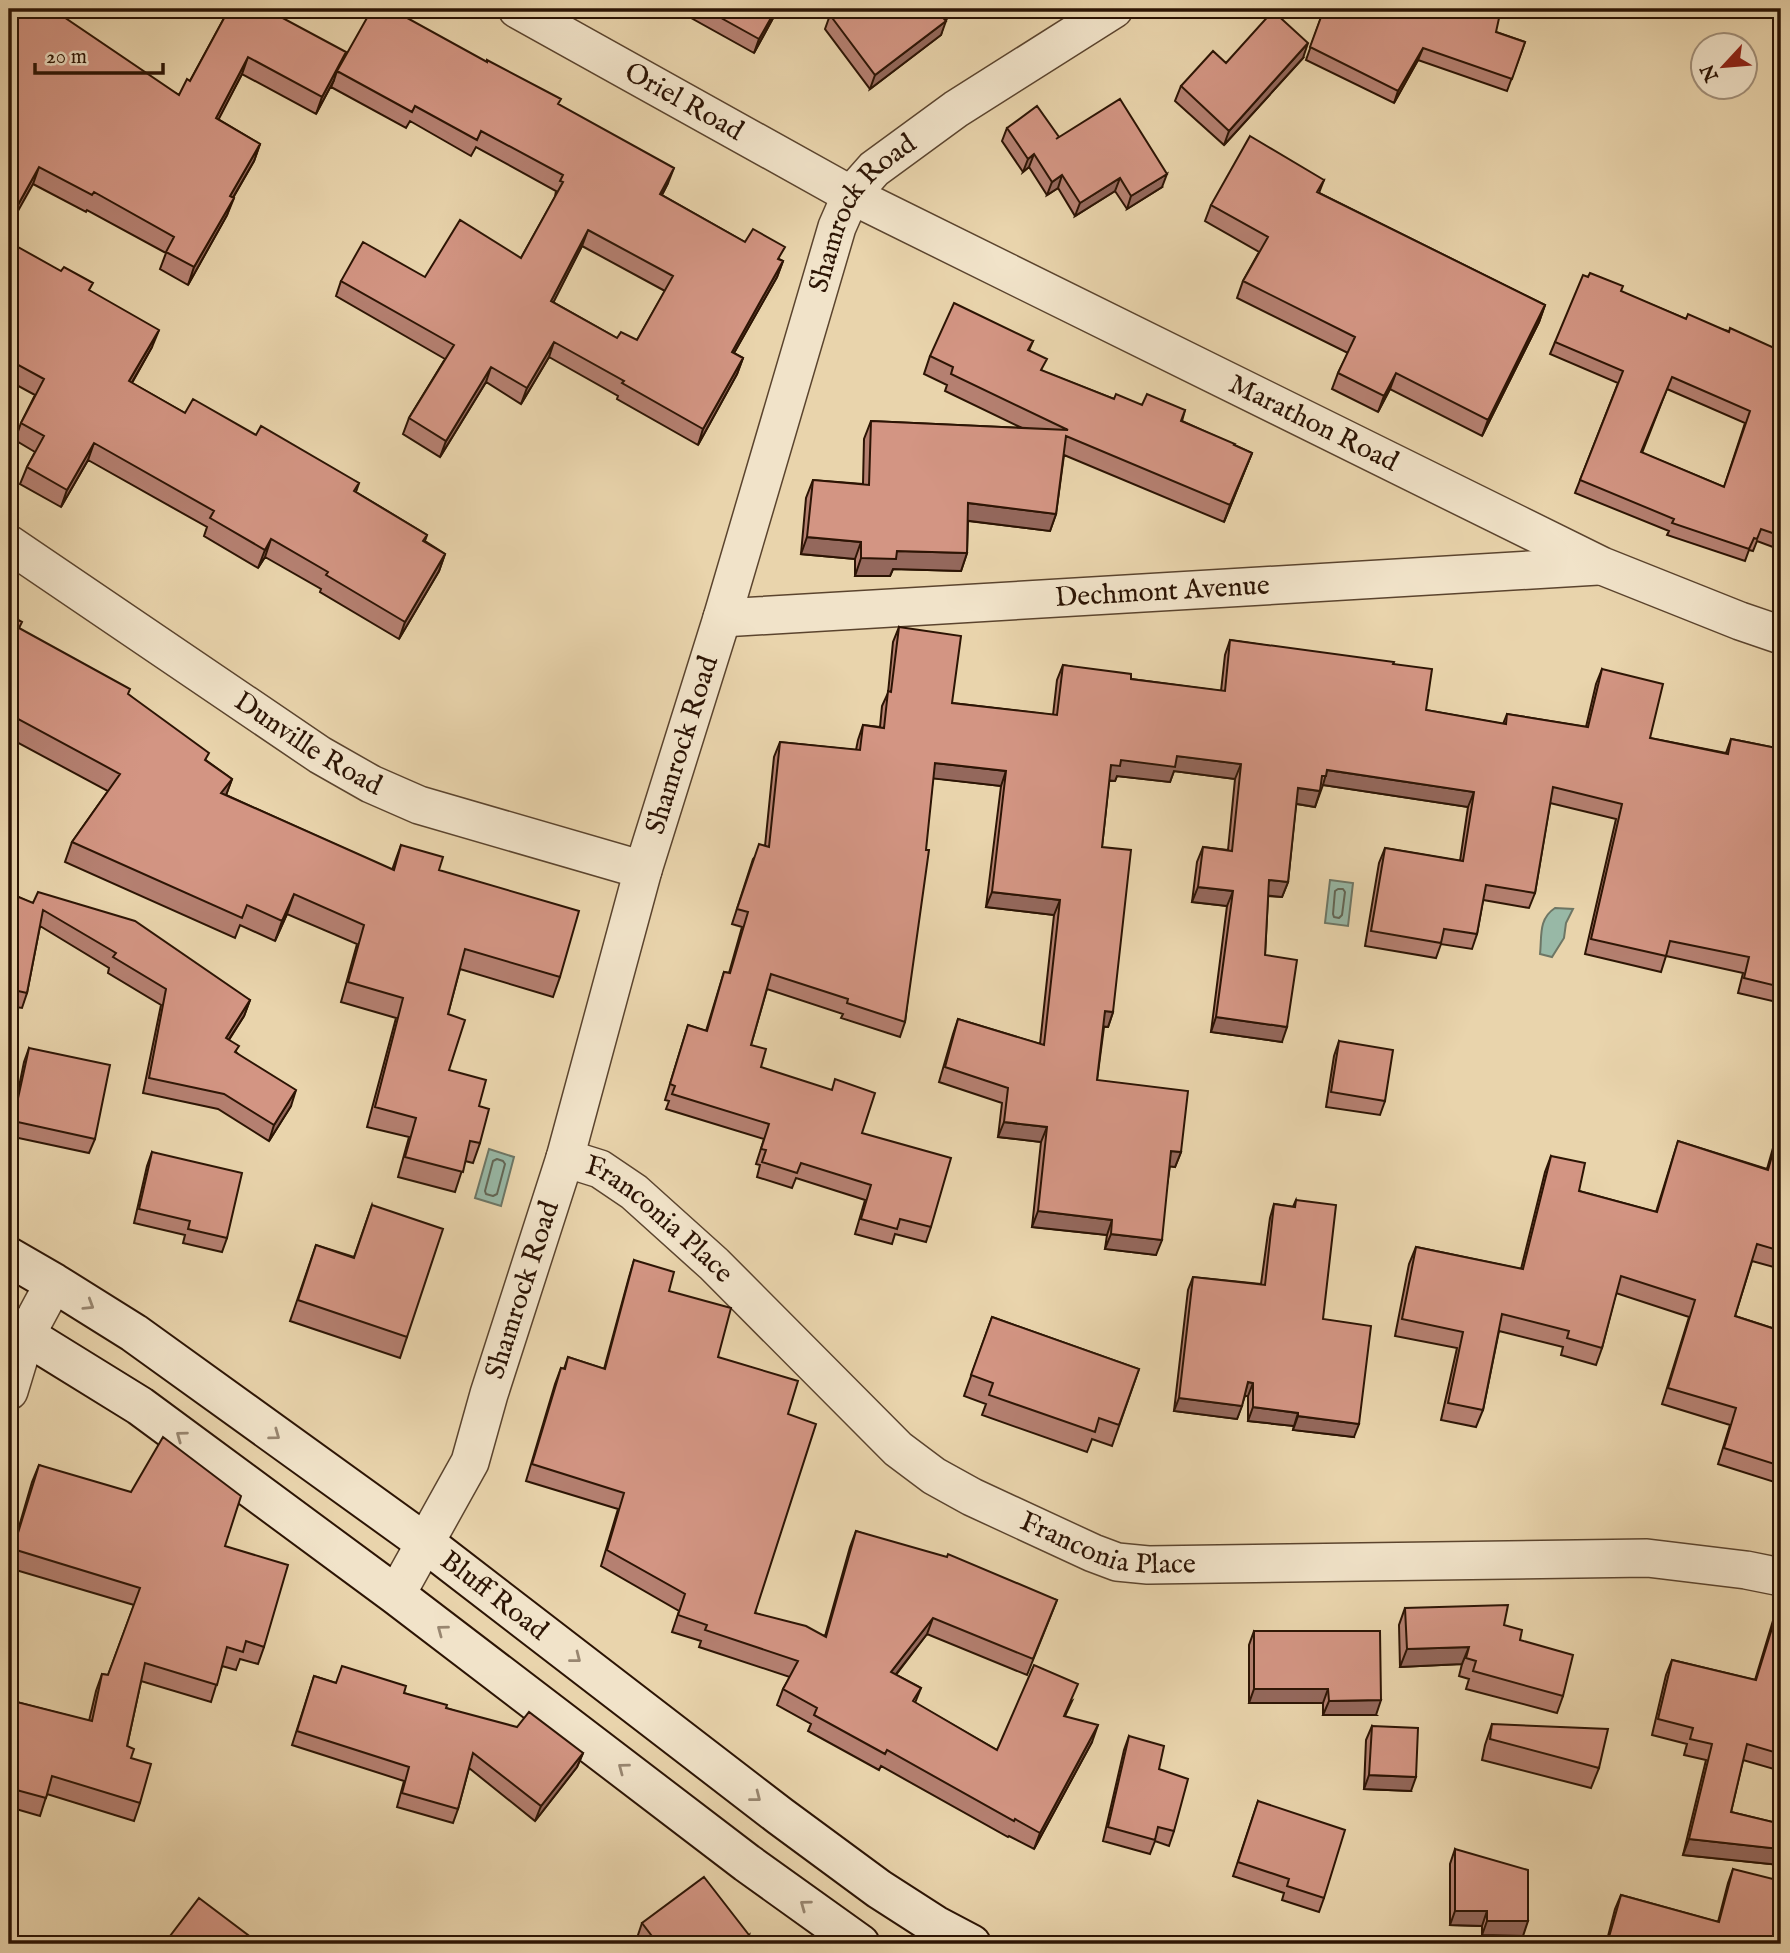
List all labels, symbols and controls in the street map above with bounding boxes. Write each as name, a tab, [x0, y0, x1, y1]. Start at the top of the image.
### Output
scale bar	[35, 32, 163, 76]
north arrow	[1688, 32, 1758, 102]
text: 20 m	[46, 44, 87, 71]
street label: Oriel Road	[618, 55, 750, 149]
text: N	[1696, 59, 1725, 86]
street label: Shamrock Road	[801, 126, 923, 296]
street label: Marathon Road	[1223, 367, 1404, 480]
street label: Dechmont Avenue	[1054, 568, 1271, 616]
street label: Shamrock Road	[638, 652, 727, 839]
street label: Dunville Road	[227, 684, 387, 804]
street label: Franconia Place	[581, 1148, 741, 1291]
street label: Shamrock Road	[477, 1197, 567, 1383]
one-way arrow	[81, 1296, 94, 1309]
one-way arrow	[267, 1427, 280, 1439]
one-way arrow	[176, 1432, 189, 1444]
street label: Franconia Place	[1014, 1504, 1196, 1583]
street label: Bluff Road	[433, 1543, 555, 1648]
one-way arrow	[437, 1625, 450, 1638]
one-way arrow	[568, 1650, 580, 1663]
one-way arrow	[618, 1764, 631, 1776]
one-way arrow	[748, 1788, 761, 1801]
one-way arrow	[800, 1901, 812, 1913]

